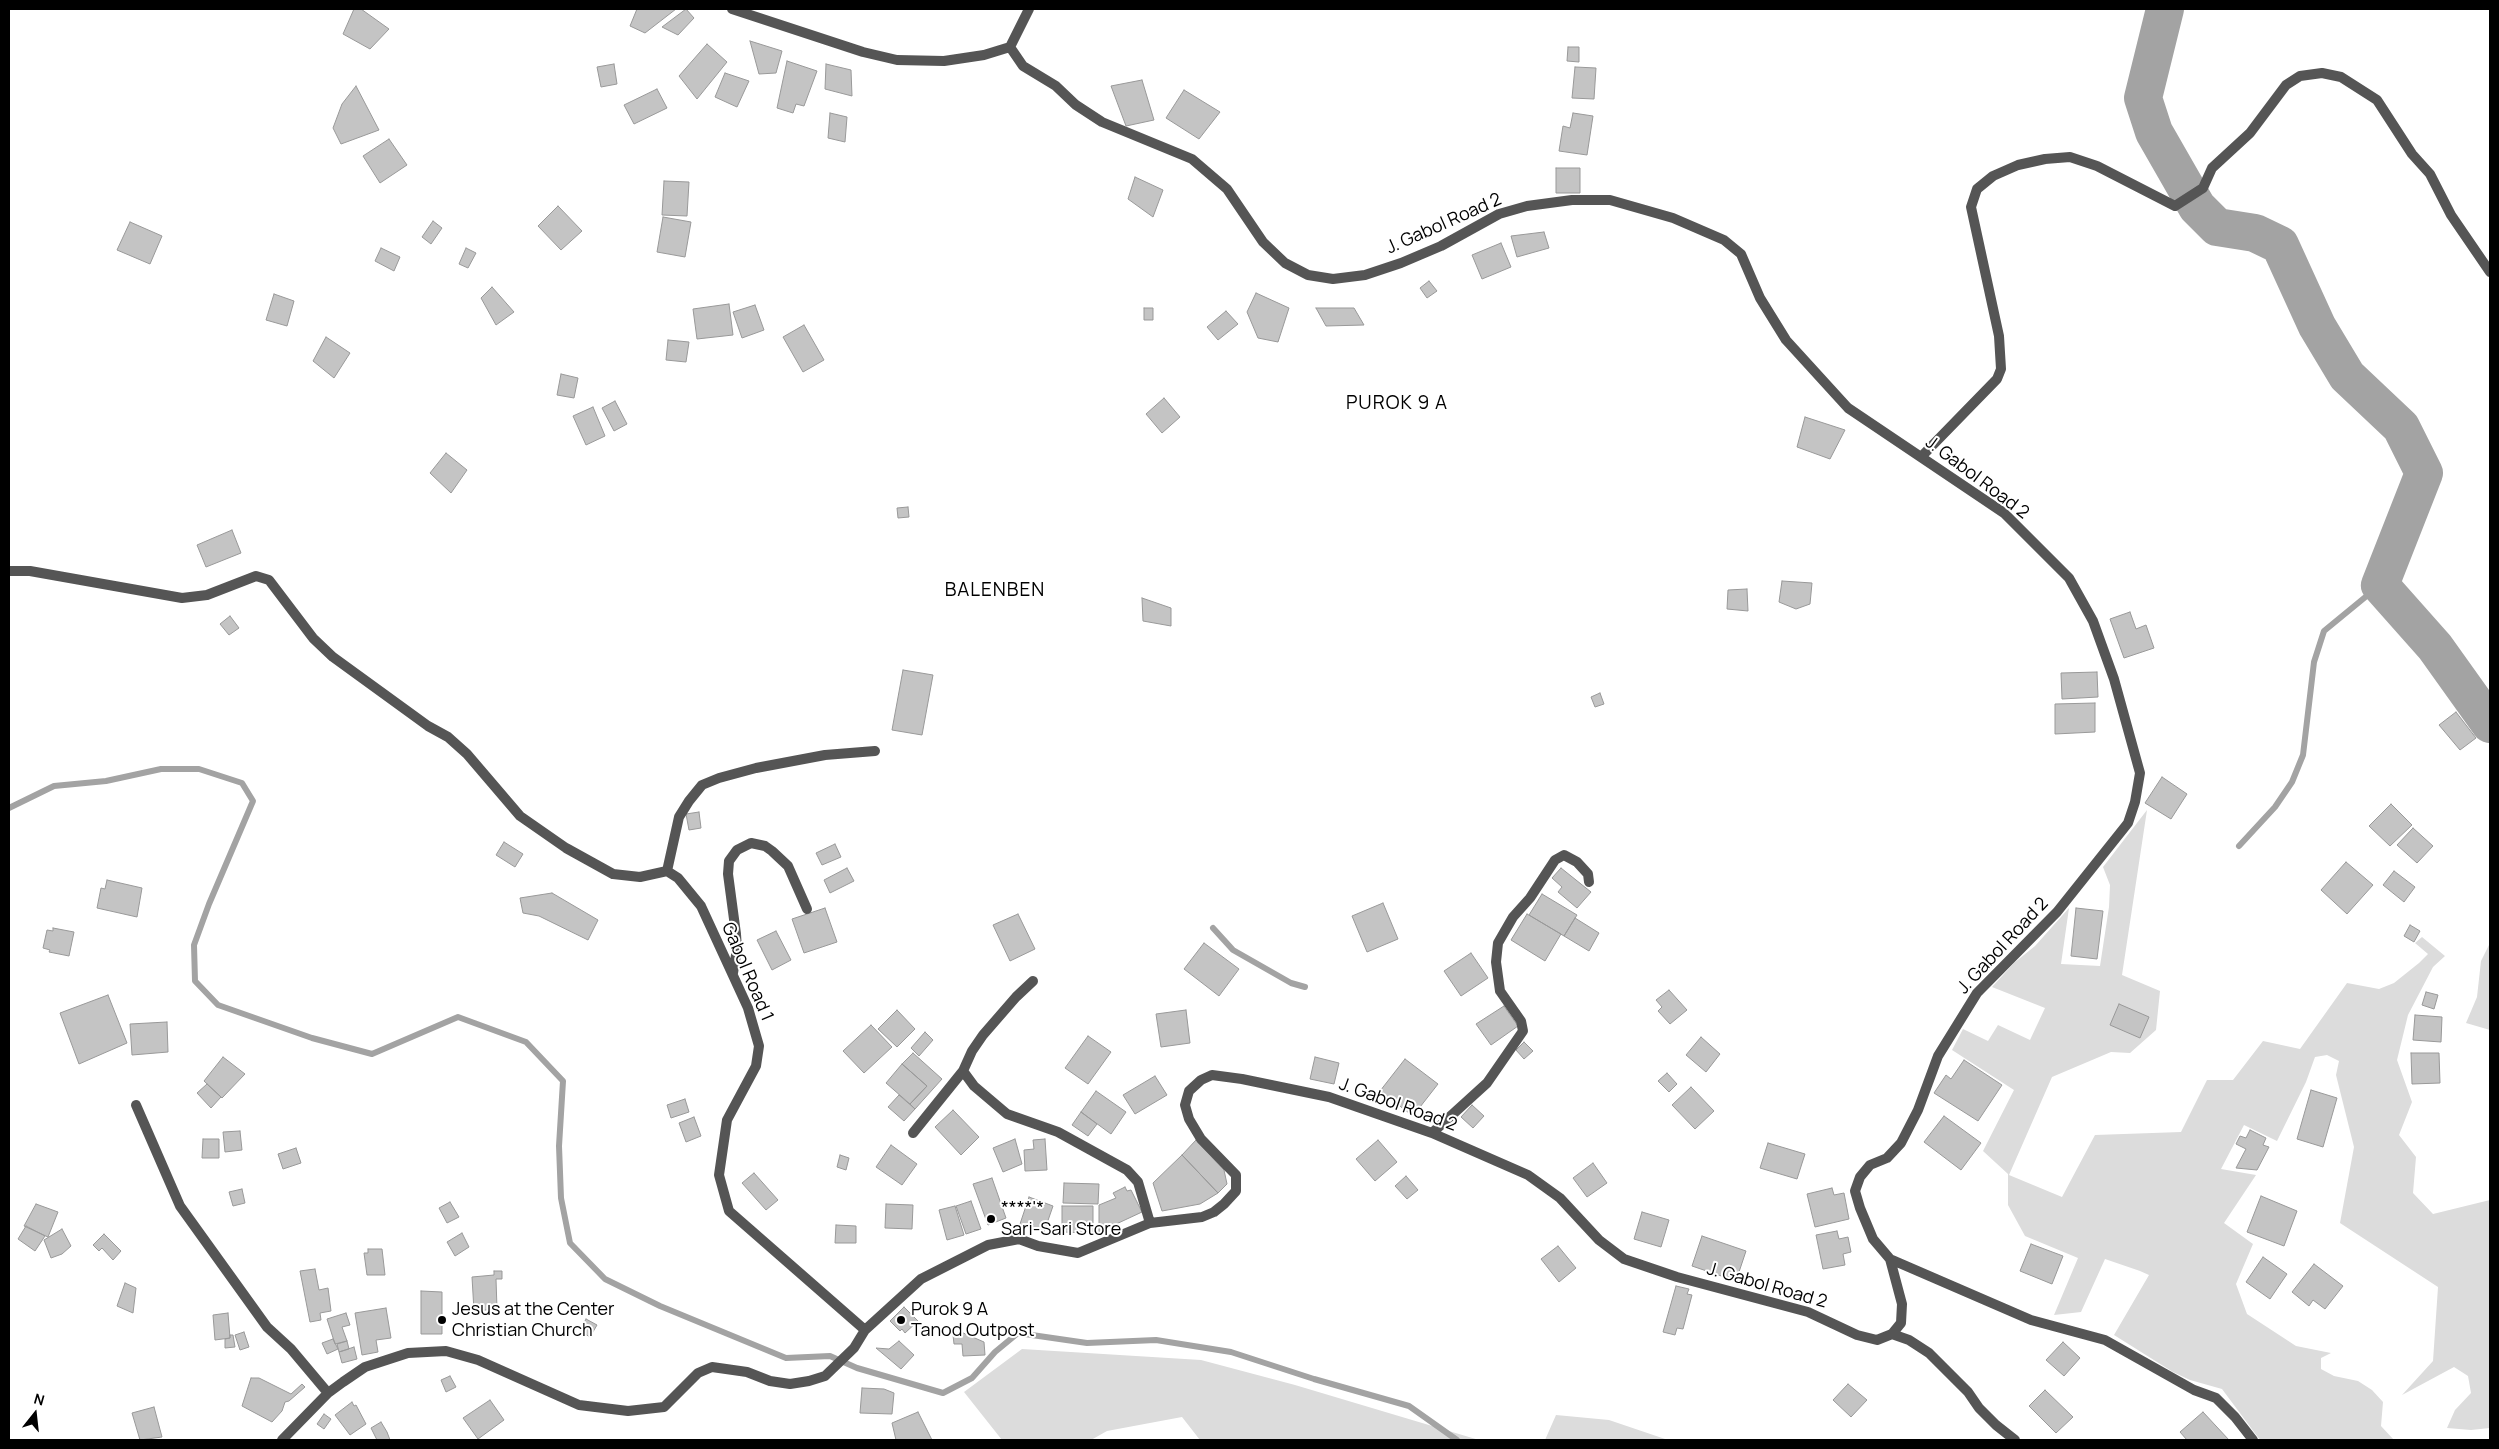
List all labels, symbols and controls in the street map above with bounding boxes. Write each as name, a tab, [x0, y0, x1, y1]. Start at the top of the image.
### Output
street label: J. Gabol Road 2	[1383, 189, 1505, 259]
district label: PUROK 9 A	[1345, 393, 1449, 415]
street label: J. Gabol Road 2	[1921, 432, 2033, 524]
district label: BALENBEN	[944, 580, 1046, 602]
street label: J. Gabol Road 2	[1953, 893, 2053, 999]
street label: Gabol Road 1	[717, 919, 777, 1025]
street label: J. Gabol Road 2	[1336, 1074, 1460, 1136]
place label: ****'* Sari-Sari Store	[1001, 1198, 1121, 1240]
marker: ****'* Sari-Sari Store	[985, 1213, 997, 1225]
street label: J. Gabol Road 2	[1704, 1259, 1830, 1313]
place label: Jesus at the Center Christian Church	[452, 1299, 615, 1342]
place label: Purok 9 A Tanod Outpost	[911, 1299, 1035, 1342]
marker: Jesus at the Center Christian Church	[436, 1314, 448, 1326]
marker: Purok 9 A Tanod Outpost	[895, 1314, 907, 1326]
north arrow	[10, 1389, 60, 1439]
text: N	[32, 1389, 47, 1410]

